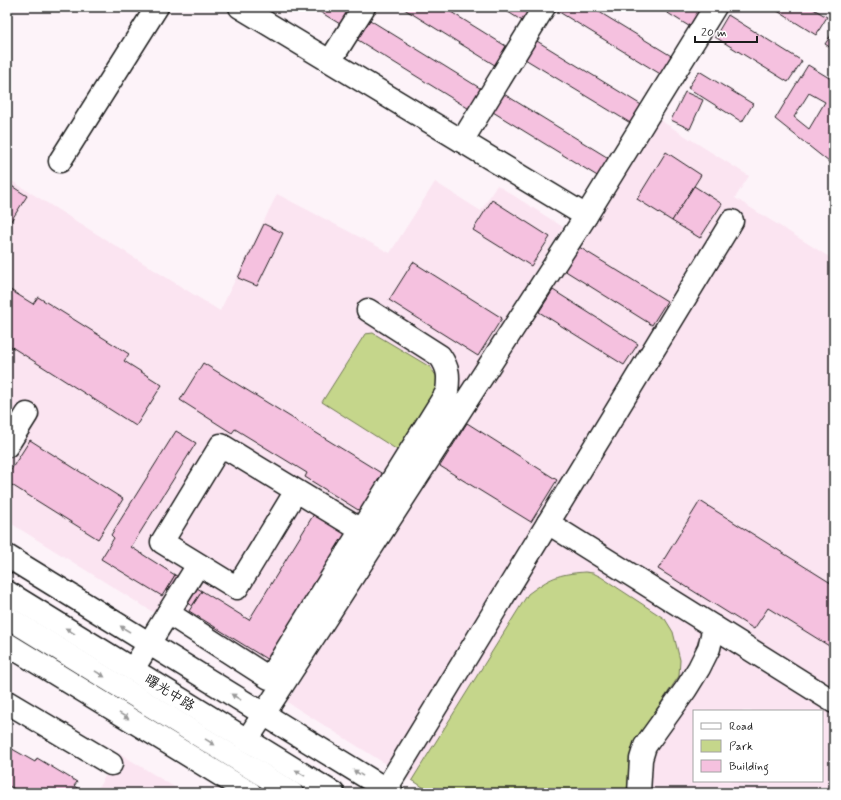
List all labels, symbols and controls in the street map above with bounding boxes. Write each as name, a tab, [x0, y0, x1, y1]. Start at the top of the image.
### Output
scale bar	[695, 18, 757, 44]
text: 20 m	[701, 25, 727, 41]
one-way arrow	[119, 625, 131, 632]
one-way arrow	[64, 627, 76, 634]
one-way arrow	[95, 670, 105, 678]
street label: 曙光中路	[141, 670, 198, 715]
one-way arrow	[231, 693, 241, 701]
legend	[693, 710, 823, 782]
one-way arrow	[118, 712, 130, 719]
text: Road	[729, 719, 753, 735]
one-way arrow	[204, 739, 216, 746]
text: Park	[729, 739, 753, 755]
text: Building	[729, 759, 769, 776]
one-way arrow	[294, 769, 306, 776]
one-way arrow	[352, 769, 364, 776]

